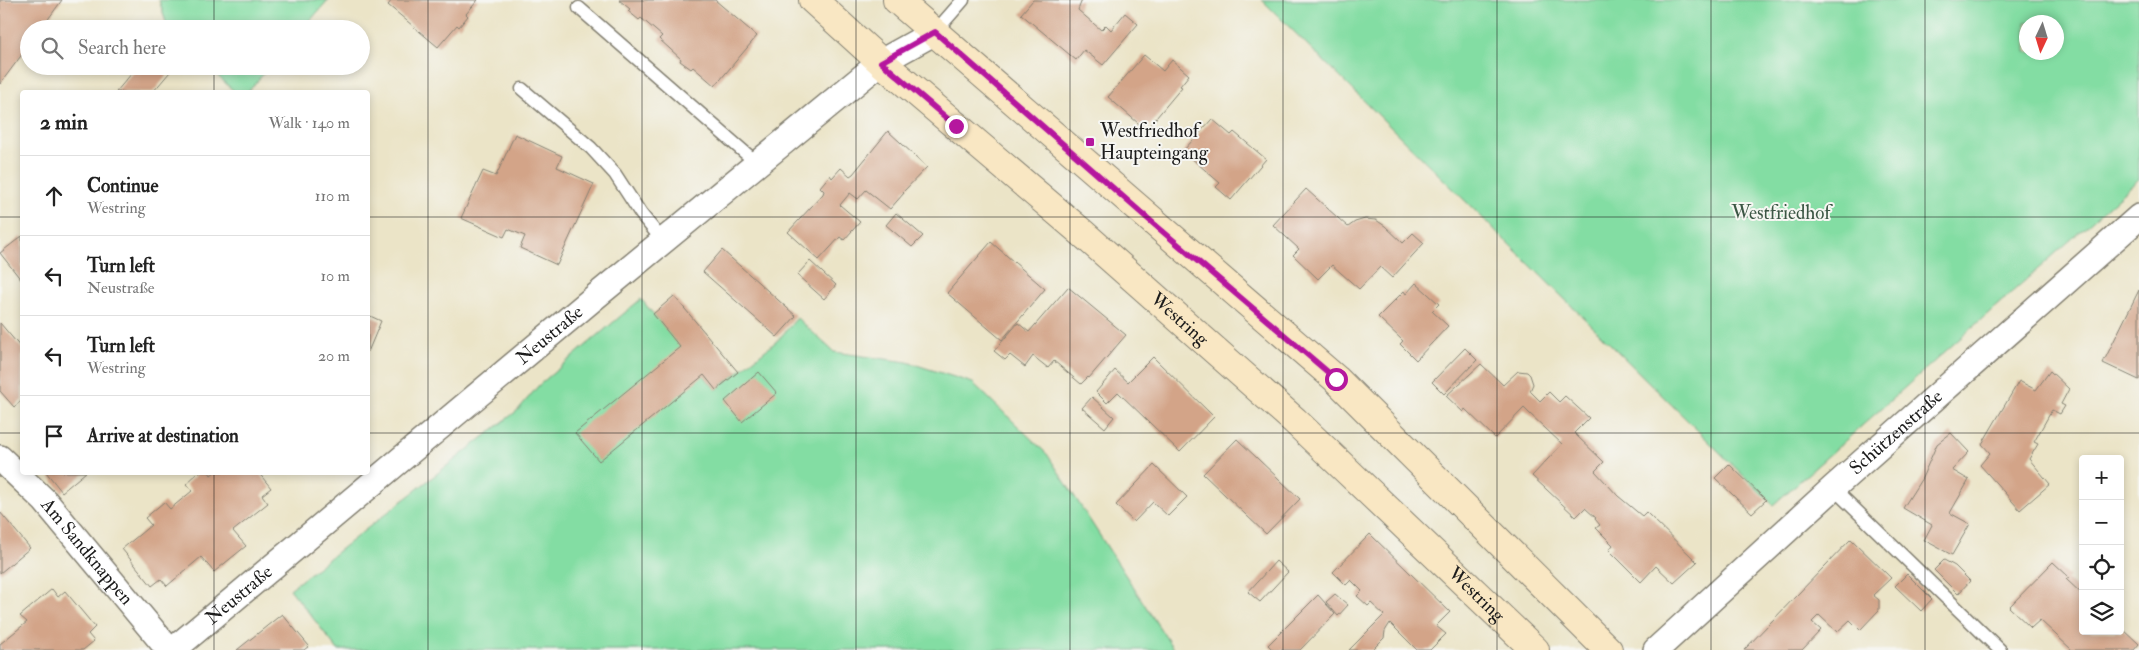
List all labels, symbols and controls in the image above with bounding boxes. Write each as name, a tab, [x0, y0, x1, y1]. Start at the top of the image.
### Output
north arrow	[2019, 15, 2064, 60]
search box	[20, 20, 370, 75]
icon: search	[38, 34, 66, 62]
text: Search here	[78, 36, 166, 60]
text: 2 min	[40, 109, 88, 136]
text: Walk · 140 m	[269, 113, 350, 133]
route end	[945, 115, 968, 138]
place label: Westfriedhof Haupteingang	[1099, 119, 1209, 166]
marker: Westfriedhof Haupteingang	[1084, 136, 1096, 148]
text: Continue	[87, 174, 158, 198]
icon: ahead	[40, 182, 68, 210]
text: 110 m	[315, 186, 350, 206]
text: Westring	[87, 198, 146, 218]
park label: Westfriedhof	[1730, 201, 1833, 225]
text: Turn left	[87, 254, 155, 278]
icon: left	[40, 262, 68, 290]
text: 10 m	[320, 266, 350, 286]
text: Neustraße	[87, 278, 154, 298]
street label: Westring	[1145, 286, 1214, 351]
street label: Neustraße	[511, 300, 588, 370]
text: Turn left	[87, 334, 155, 358]
icon: left	[40, 342, 68, 370]
text: 20 m	[318, 346, 350, 366]
text: Westring	[87, 358, 146, 378]
route start	[1325, 368, 1348, 391]
street label: Schützenstraße	[1844, 385, 1948, 480]
icon: arrive	[40, 422, 68, 450]
text: Arrive at destination	[87, 424, 239, 448]
map controls	[2079, 455, 2124, 635]
button: +	[2079, 455, 2124, 500]
street label: Am Sandknappen	[35, 492, 139, 610]
button: −	[2079, 500, 2124, 545]
button: locate	[2079, 545, 2124, 590]
street label: Neustraße	[201, 560, 277, 630]
street label: Westring	[1442, 561, 1510, 627]
button: layers	[2079, 590, 2124, 635]

